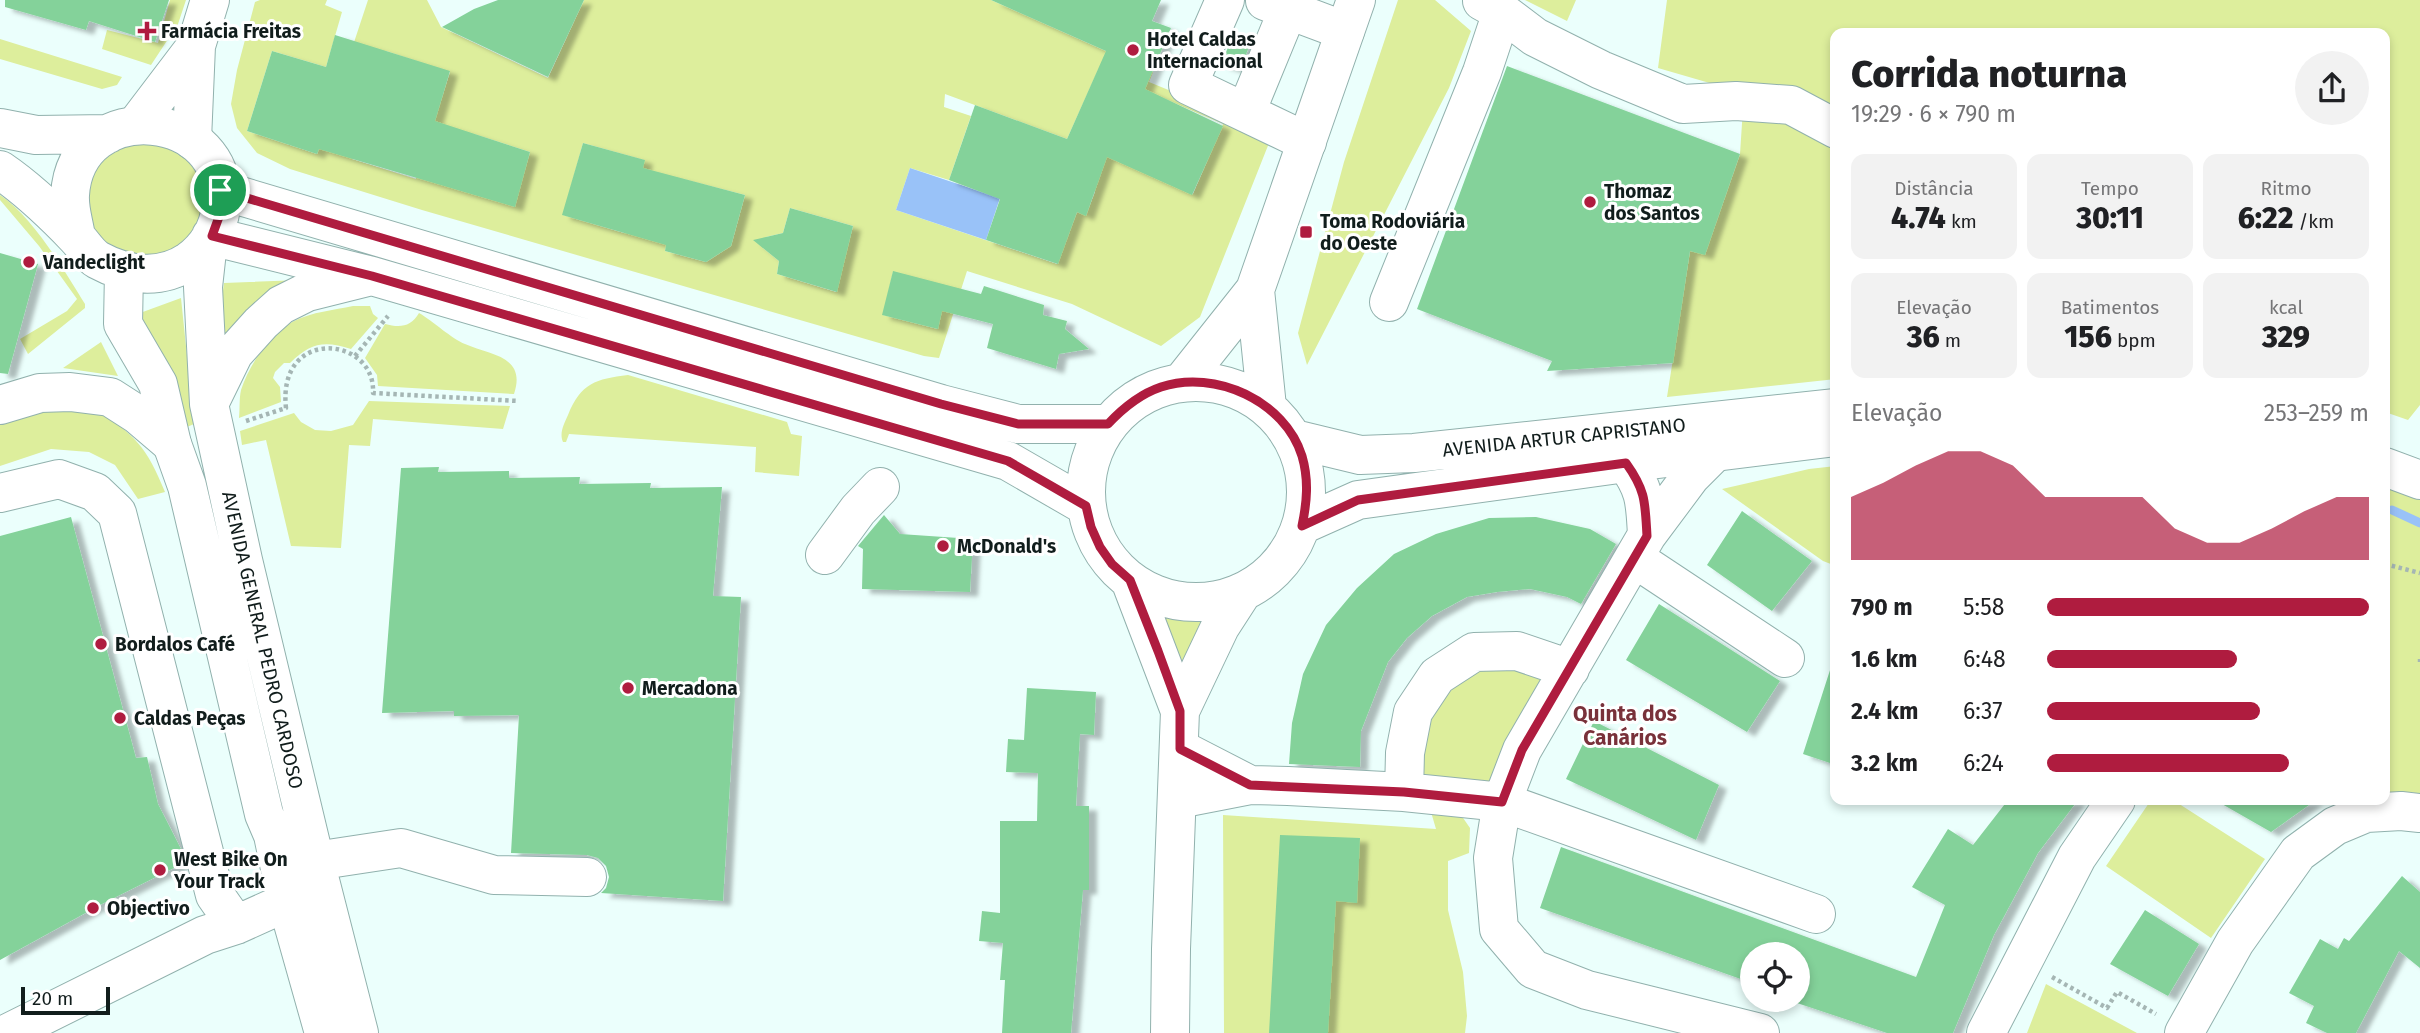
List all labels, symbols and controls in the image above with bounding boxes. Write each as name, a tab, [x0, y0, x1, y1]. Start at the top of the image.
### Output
place label: Farmácia Freitas	[161, 20, 301, 43]
marker: Farmácia Freitas	[139, 23, 155, 39]
place label: Hotel Caldas Internacional	[1147, 28, 1263, 73]
marker: Hotel Caldas Internacional	[1125, 42, 1141, 58]
text: Corrida noturna	[1851, 51, 2127, 97]
button: share	[2295, 51, 2369, 125]
text: 19:29 · 6 × 790 m	[1851, 100, 2016, 128]
pin	[190, 160, 250, 220]
icon: arrive	[201, 171, 239, 209]
text: Distância	[1894, 177, 1974, 200]
text: Tempo	[2081, 177, 2139, 200]
text: Ritmo	[2260, 177, 2312, 200]
place label: Thomaz dos Santos	[1604, 180, 1700, 225]
marker: Thomaz dos Santos	[1582, 194, 1598, 210]
text: 4.74	[1891, 200, 1946, 236]
text: 30:11	[2076, 200, 2144, 236]
text: 6:22	[2238, 200, 2293, 236]
place label: Toma Rodoviária do Oeste	[1320, 210, 1465, 255]
text: km	[1946, 210, 1977, 233]
text: /km	[2293, 210, 2334, 233]
marker: Toma Rodoviária do Oeste	[1298, 224, 1314, 240]
place label: Vandeclight	[42, 251, 146, 274]
marker: Vandeclight	[21, 254, 37, 270]
text: Elevação	[1896, 296, 1972, 319]
text: Batimentos	[2061, 296, 2159, 319]
text: kcal	[2269, 296, 2303, 319]
text: 36	[1907, 319, 1940, 355]
text: 156	[2064, 319, 2112, 355]
text: 329	[2262, 319, 2310, 355]
text: m	[1940, 329, 1961, 352]
text: bpm	[2112, 329, 2156, 352]
text: Elevação	[1851, 399, 1942, 427]
text: 253–259 m	[2264, 399, 2369, 427]
street label: AVENIDA ARTUR CAPRISTANO	[1441, 413, 1687, 462]
street label: AVENIDA GENERAL PEDRO CARDOSO	[217, 489, 308, 791]
place label: McDonald's	[957, 535, 1056, 558]
marker: McDonald's	[935, 538, 951, 554]
text: 790 m	[1851, 593, 1913, 621]
text: 5:58	[1963, 593, 2004, 621]
place label: Bordalos Café	[115, 633, 235, 656]
marker: Bordalos Café	[93, 636, 109, 652]
text: 1.6 km	[1851, 645, 1918, 673]
text: 6:48	[1963, 645, 2006, 673]
place label: Mercadona	[642, 677, 738, 700]
marker: Mercadona	[620, 680, 636, 696]
text: 2.4 km	[1851, 697, 1918, 725]
text: 6:37	[1963, 697, 2003, 725]
district label: Quinta dos Canários	[1573, 701, 1677, 751]
place label: Caldas Peças	[134, 707, 245, 730]
marker: Caldas Peças	[112, 710, 128, 726]
text: 3.2 km	[1851, 749, 1918, 777]
text: 6:24	[1963, 749, 2004, 777]
place label: West Bike On Your Track	[173, 848, 288, 893]
marker: West Bike On Your Track	[152, 862, 168, 878]
place label: Objectivo	[107, 897, 190, 920]
marker: Objectivo	[85, 900, 101, 916]
map controls	[1740, 942, 1810, 1012]
button: locate	[1740, 942, 1810, 1012]
scale bar	[21, 984, 110, 1016]
text: 20 m	[32, 987, 73, 1010]

